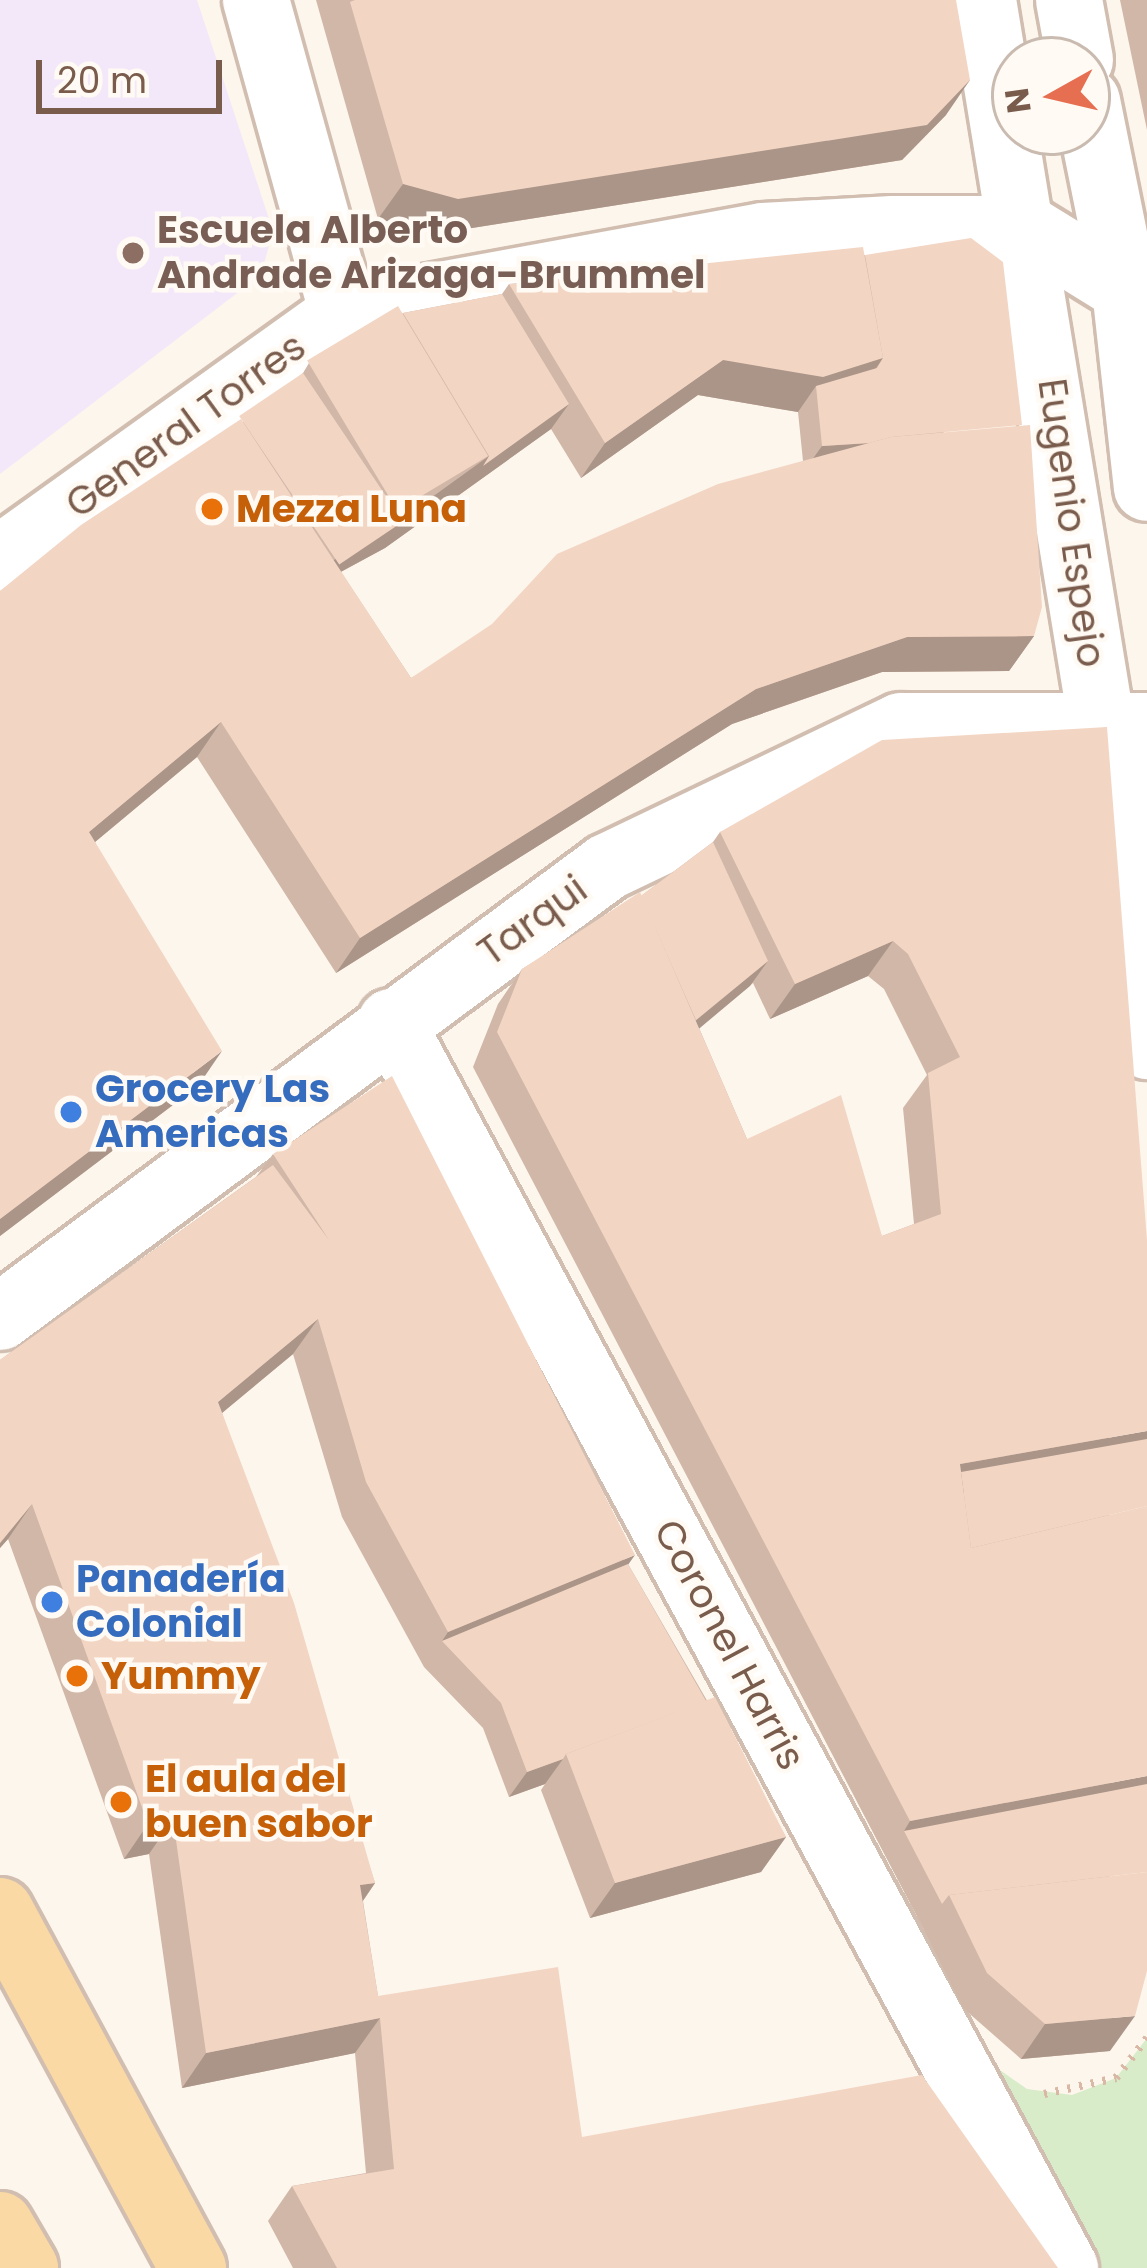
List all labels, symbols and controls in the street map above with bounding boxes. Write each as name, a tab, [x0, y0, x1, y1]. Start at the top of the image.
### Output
scale bar	[42, 36, 228, 110]
north arrow	[991, 36, 1111, 156]
text: 20 m	[57, 55, 147, 106]
text: N	[993, 85, 1043, 116]
place label: Escuela Alberto Andrade Arizaga-Brummel	[157, 208, 706, 299]
marker: Escuela Alberto Andrade Arizaga-Brummel	[120, 240, 146, 266]
street label: General Torres	[57, 324, 315, 528]
street label: Eugenio Espejo	[1028, 376, 1114, 670]
place label: Mezza Luna	[236, 486, 467, 532]
marker: Mezza Luna	[199, 496, 225, 522]
street label: Tarqui	[470, 866, 596, 976]
place label: Grocery Las Americas	[95, 1067, 330, 1158]
marker: Grocery Las Americas	[58, 1099, 84, 1125]
street label: Coronel Harris	[644, 1512, 814, 1778]
place label: Panadería Colonial	[76, 1557, 286, 1648]
marker: Panadería Colonial	[39, 1589, 65, 1615]
place label: Yummy	[101, 1653, 261, 1699]
marker: Yummy	[64, 1663, 90, 1689]
place label: El aula del buen sabor	[145, 1757, 373, 1848]
marker: El aula del buen sabor	[108, 1789, 134, 1815]

